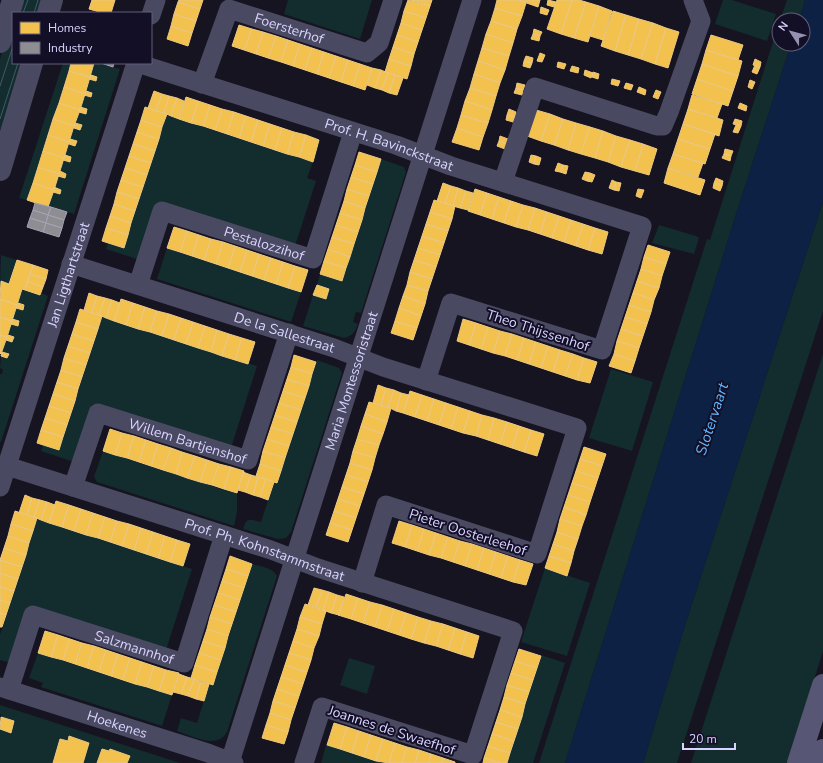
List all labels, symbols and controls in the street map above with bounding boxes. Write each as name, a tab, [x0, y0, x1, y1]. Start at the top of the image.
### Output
street label: Foersterhof	[252, 9, 327, 49]
legend	[12, 12, 152, 64]
north arrow	[771, 12, 811, 52]
text: N	[775, 19, 792, 34]
text: Homes	[48, 20, 86, 36]
text: Industry	[48, 40, 93, 56]
street label: Prof. H. Bavinckstraat	[322, 114, 456, 176]
street label: Jan Ligthartstraat	[43, 220, 94, 331]
street label: Pestalozzihof	[221, 222, 307, 266]
street label: Theo Thijssenhof	[484, 305, 592, 356]
street label: De la Sallestraat	[231, 308, 337, 358]
street label: Maria Montessoristraat	[321, 309, 383, 453]
water label: Slotervaart	[691, 379, 733, 458]
street label: Willem Bartjenshof	[126, 414, 249, 469]
street label: Pieter Oosterleehof	[407, 505, 529, 560]
street label: Prof. Ph. Kohnstammstraat	[182, 514, 347, 586]
street label: Salzmannhof	[92, 626, 177, 669]
street label: Joannes de Swaefhof	[325, 701, 458, 760]
street label: Hoekenes	[85, 706, 150, 743]
scale bar	[683, 725, 735, 751]
text: 20 m	[689, 731, 717, 747]

